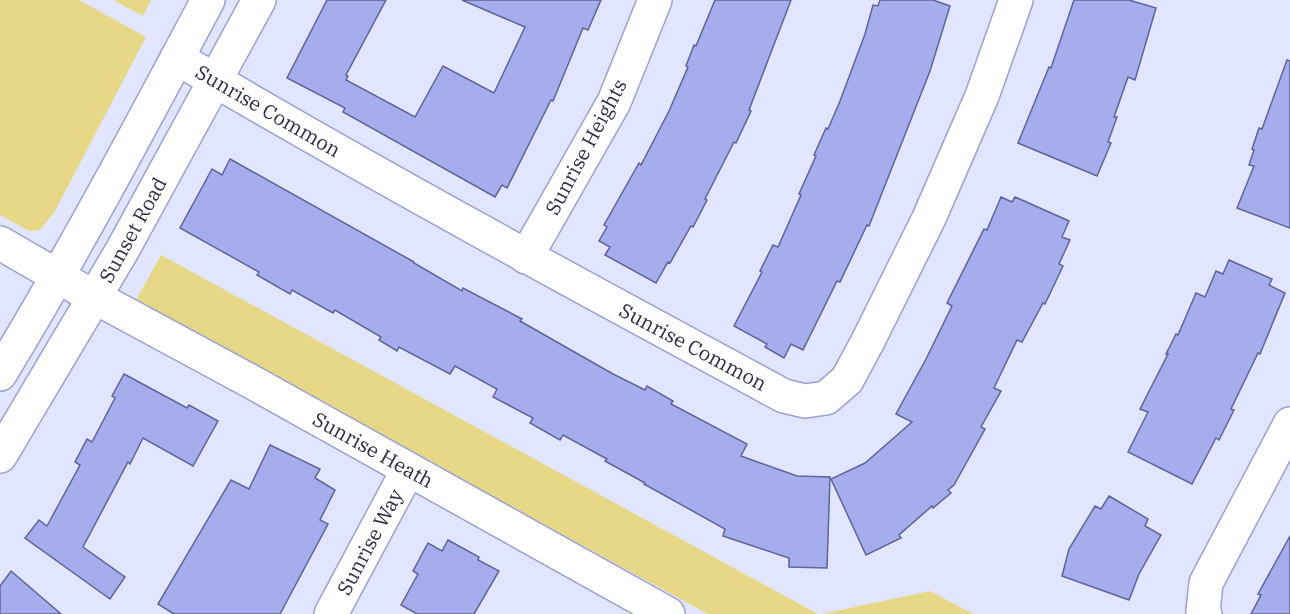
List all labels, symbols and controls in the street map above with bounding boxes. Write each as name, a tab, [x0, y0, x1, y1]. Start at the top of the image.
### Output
street label: Sunrise Common	[191, 58, 346, 163]
street label: Sunrise Heights	[538, 74, 633, 219]
street label: Sunset Road	[92, 172, 173, 287]
street label: Sunrise Common	[615, 296, 772, 397]
street label: Sunrise Heath	[308, 405, 438, 494]
street label: Sunrise Way	[330, 484, 409, 600]

